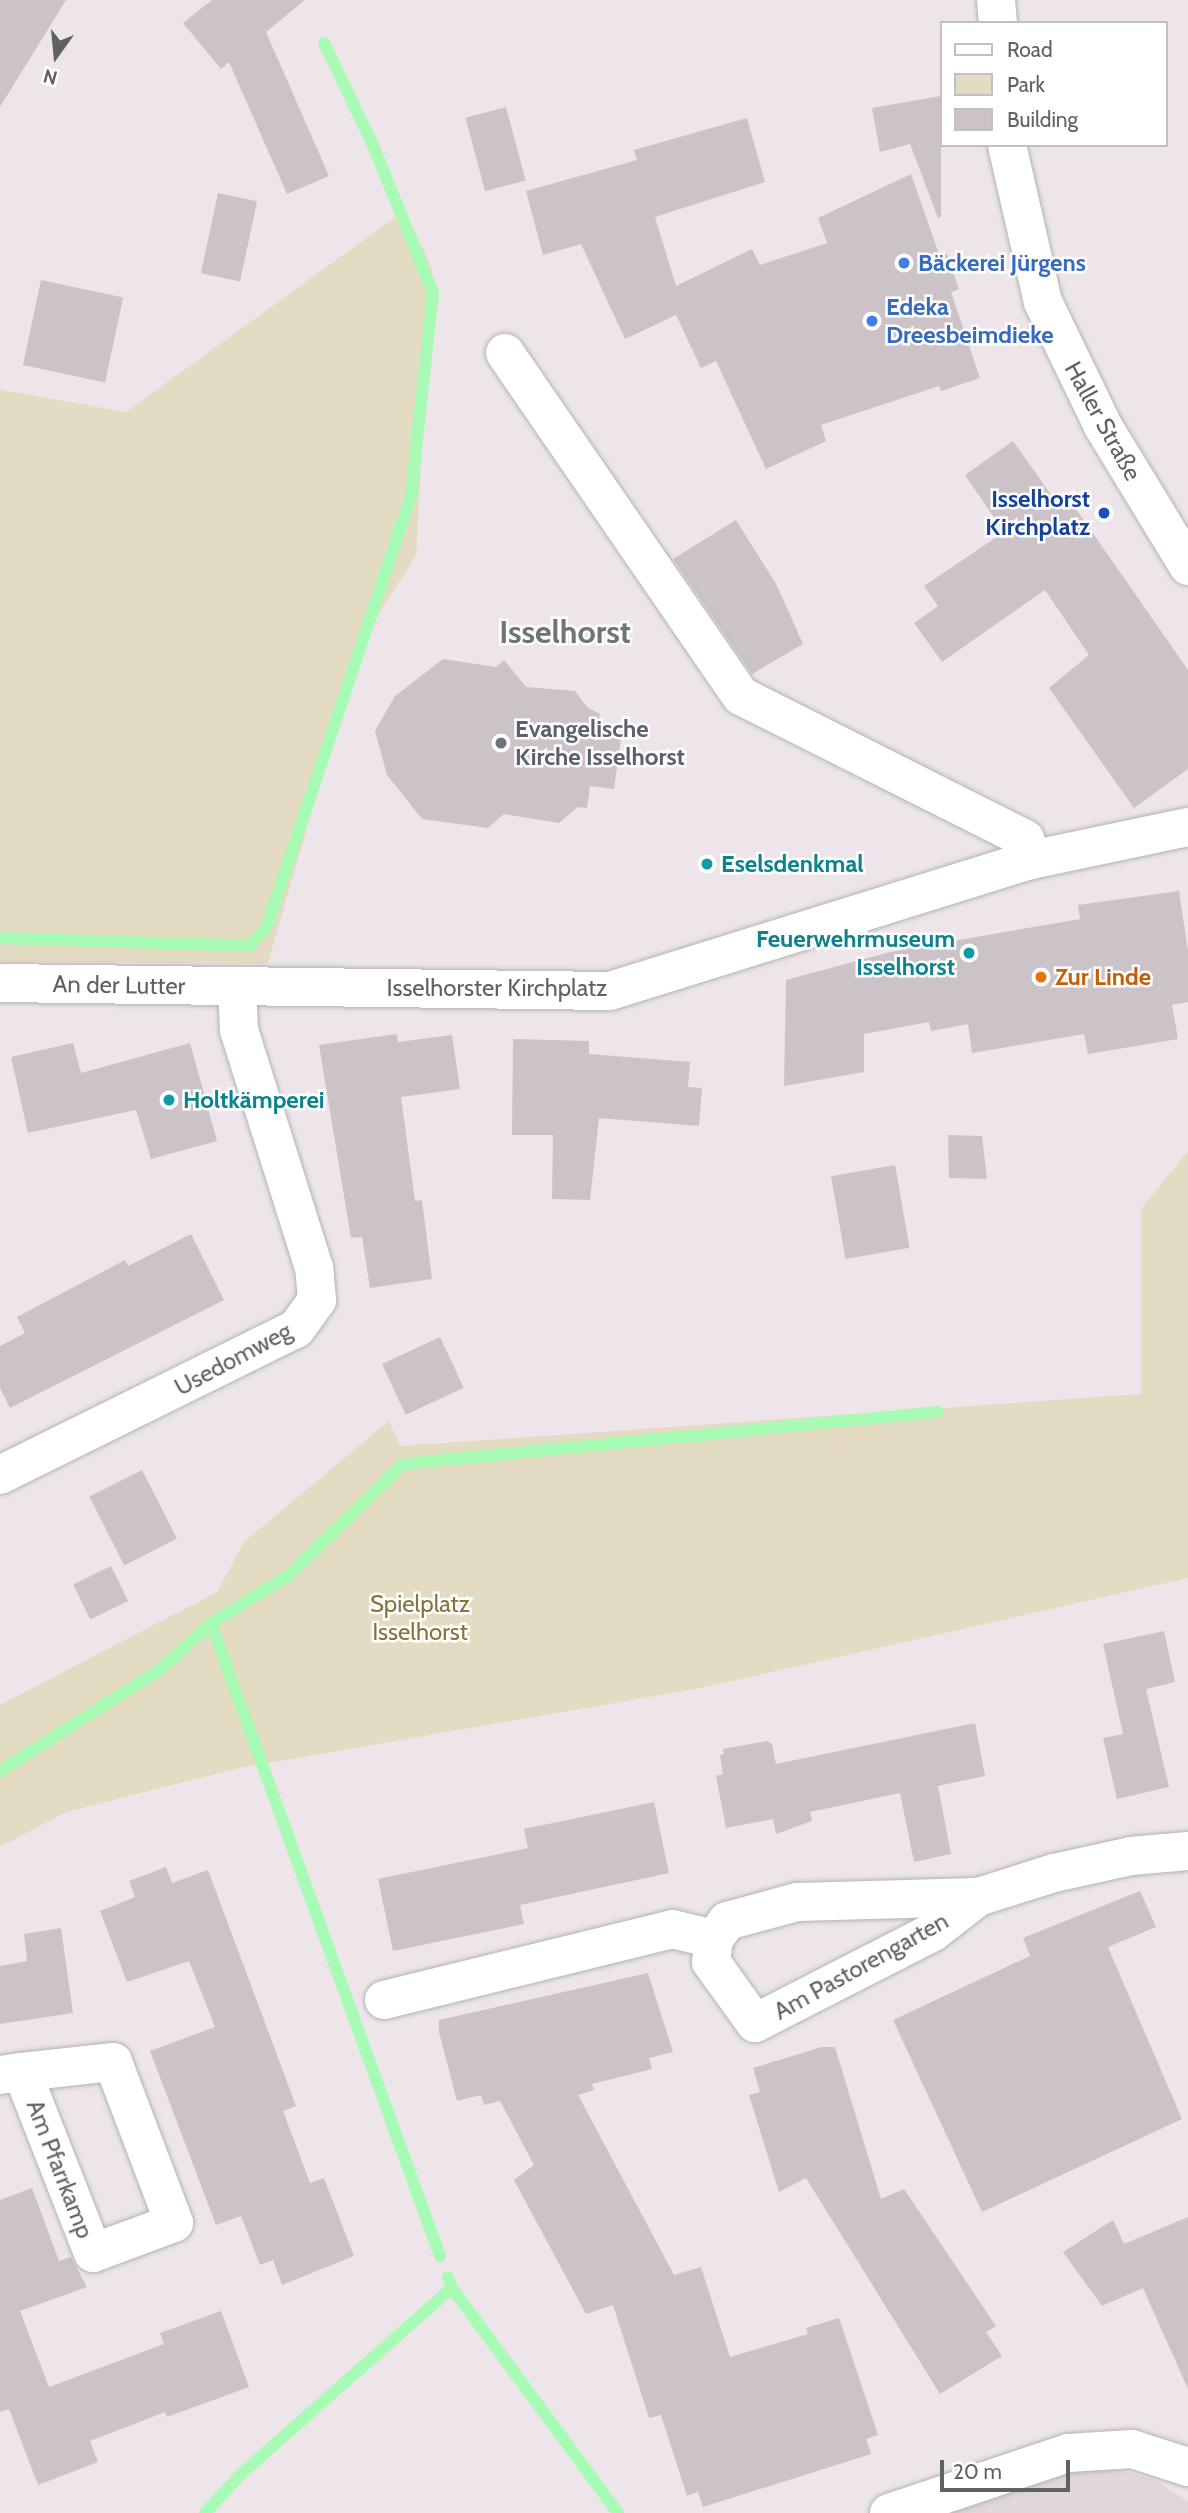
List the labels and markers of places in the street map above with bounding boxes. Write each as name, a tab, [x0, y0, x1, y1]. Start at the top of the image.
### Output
place label: Bäckerei Jürgens	[918, 249, 1086, 277]
marker: Bäckerei Jürgens	[896, 255, 912, 271]
place label: Edeka Dreesbeimdieke	[886, 293, 1054, 349]
marker: Edeka Dreesbeimdieke	[864, 313, 880, 329]
place label: Isselhorst Kirchplatz	[985, 485, 1090, 541]
marker: Isselhorst Kirchplatz	[1096, 505, 1112, 521]
place label: Evangelische Kirche Isselhorst	[515, 715, 685, 771]
marker: Evangelische Kirche Isselhorst	[493, 735, 509, 751]
place label: Eselsdenkmal	[721, 850, 864, 878]
marker: Eselsdenkmal	[699, 856, 715, 872]
place label: Feuerwehrmuseum Isselhorst	[756, 925, 955, 981]
marker: Feuerwehrmuseum Isselhorst	[961, 945, 977, 961]
place label: Zur Linde	[1055, 963, 1151, 991]
marker: Zur Linde	[1033, 969, 1049, 985]
place label: Holtkämperei	[183, 1086, 325, 1114]
marker: Holtkämperei	[161, 1092, 177, 1108]

